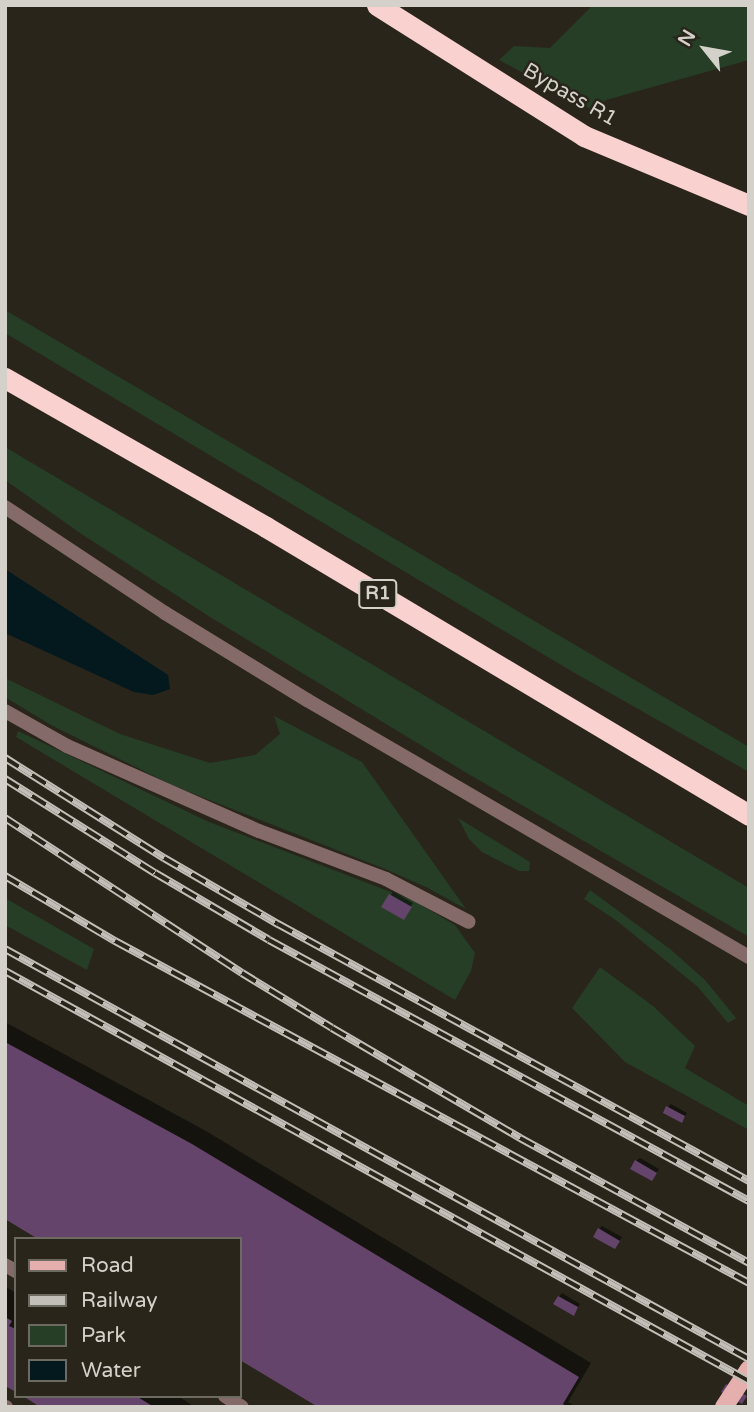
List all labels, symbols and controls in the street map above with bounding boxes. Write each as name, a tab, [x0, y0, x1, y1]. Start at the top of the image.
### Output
north arrow	[670, 14, 740, 84]
text: N	[674, 26, 700, 50]
street label: Bypass R1	[519, 58, 621, 132]
road number: R1	[357, 579, 399, 610]
legend	[14, 1237, 242, 1398]
text: Road	[81, 1253, 134, 1278]
text: Railway	[81, 1288, 158, 1313]
text: Park	[81, 1323, 126, 1348]
text: Water	[81, 1358, 141, 1383]

